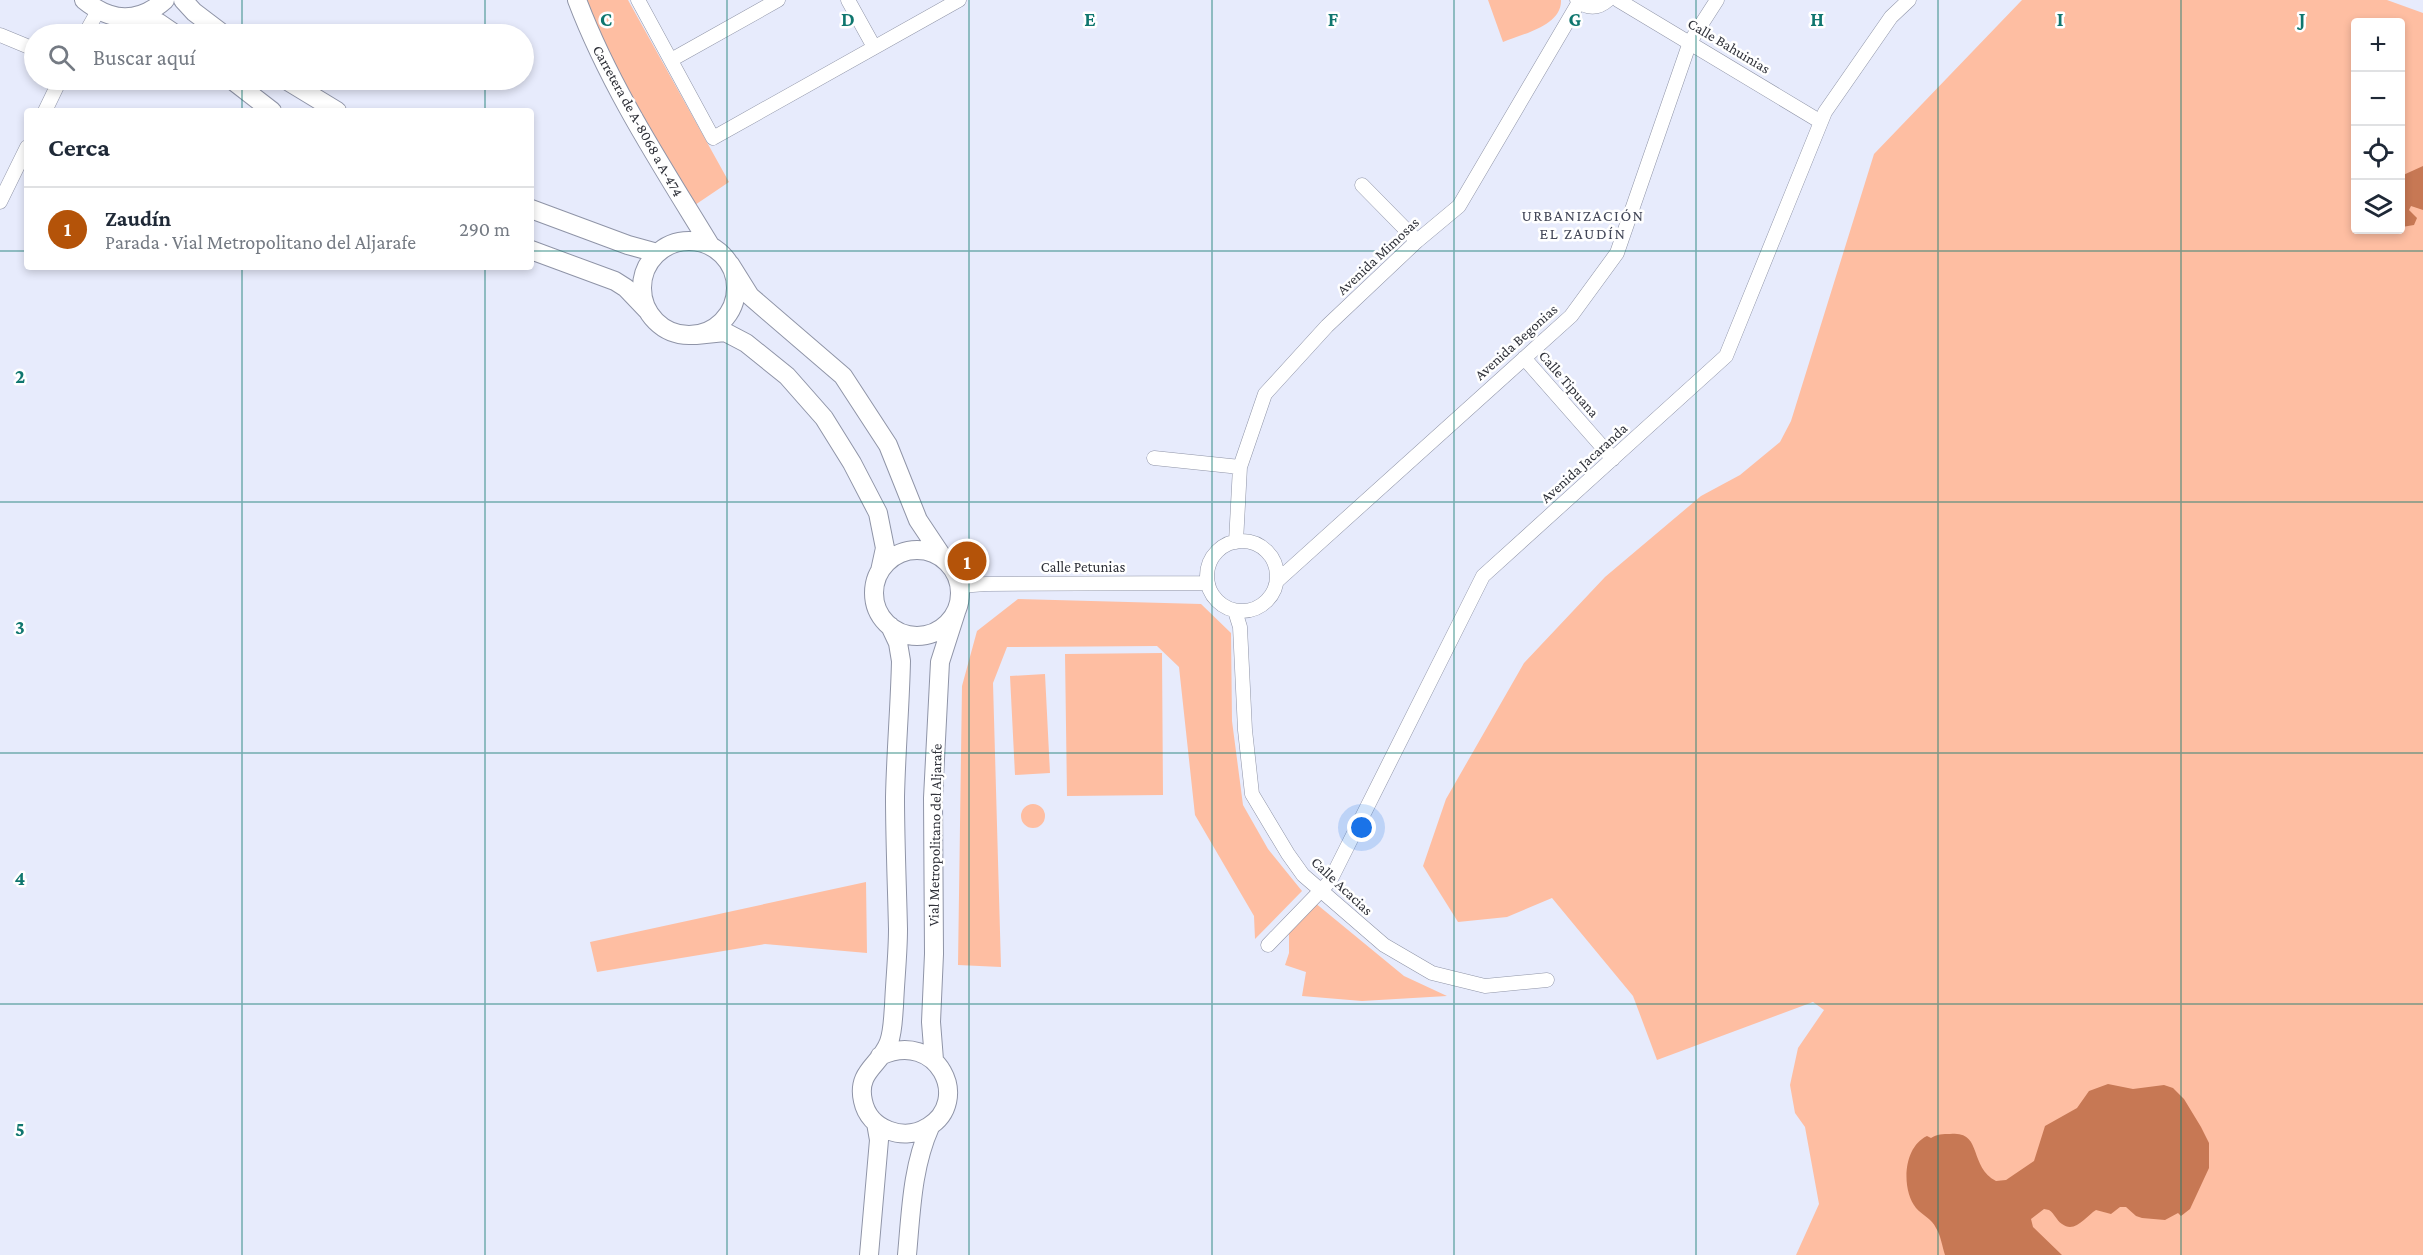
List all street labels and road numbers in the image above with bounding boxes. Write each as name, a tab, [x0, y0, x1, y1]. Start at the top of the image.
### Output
street label: Calle Bahuinias	[1685, 15, 1773, 77]
street label: Carretera de A-8068 a A-474	[590, 43, 686, 199]
street label: Avenida Mimosas	[1334, 214, 1422, 298]
street label: Avenida Begonias	[1471, 301, 1561, 384]
street label: Calle Tipuana	[1535, 347, 1602, 421]
street label: Avenida Jacaranda	[1538, 420, 1631, 507]
street label: Calle Petunias	[1041, 559, 1125, 575]
street label: Vial Metropolitano del Aljarafe	[925, 743, 946, 927]
street label: Calle Acacias	[1308, 854, 1376, 918]

